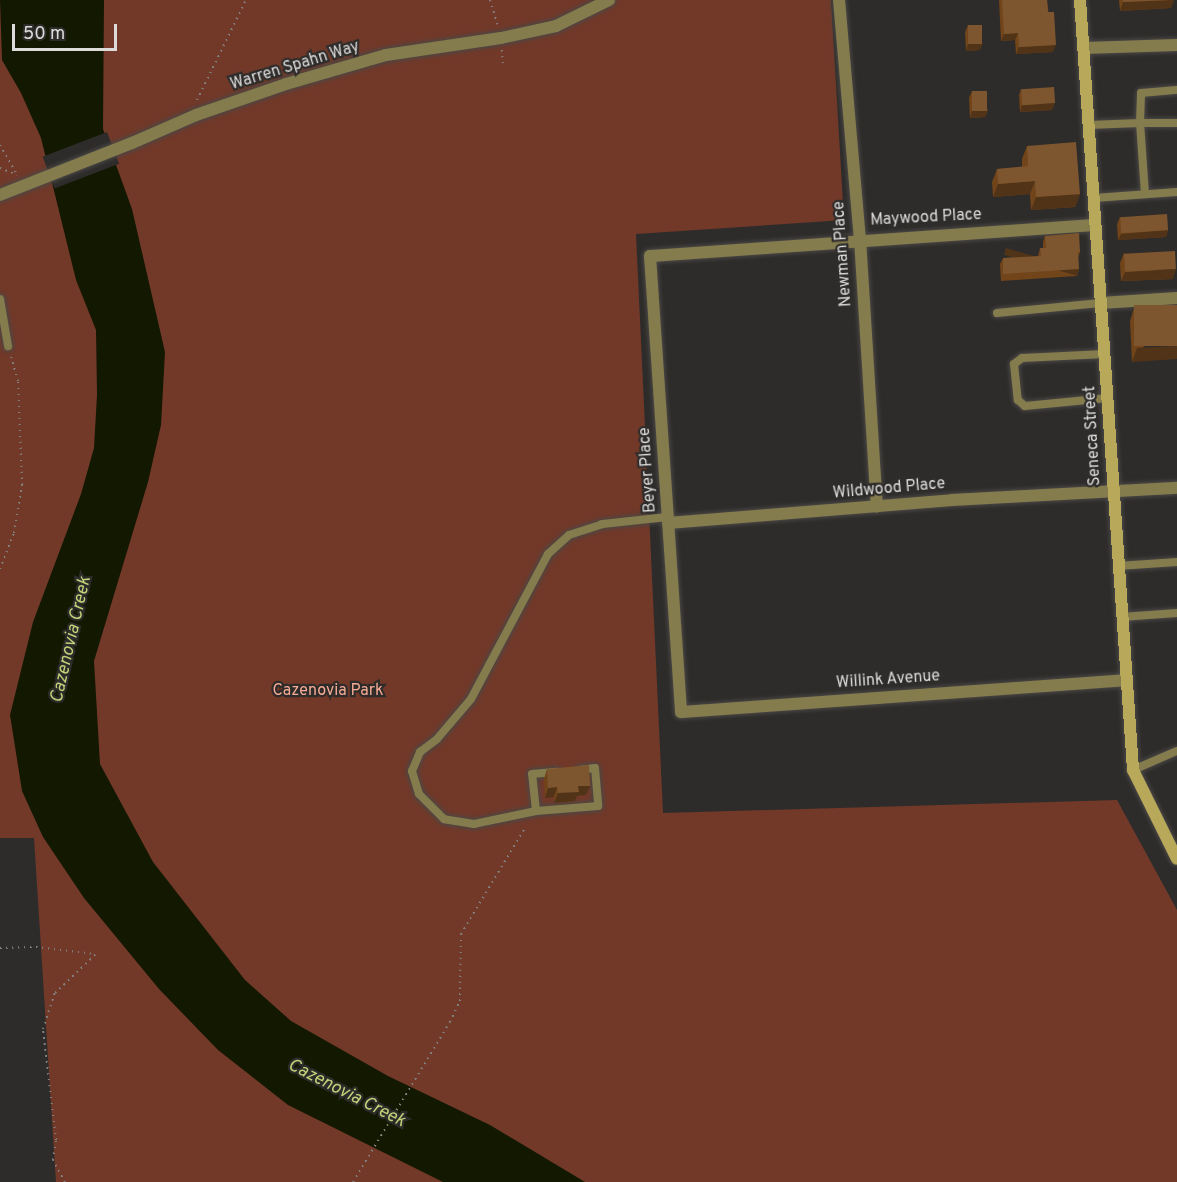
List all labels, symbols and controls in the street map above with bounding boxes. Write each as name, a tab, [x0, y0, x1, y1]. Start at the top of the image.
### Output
scale bar	[15, 12, 120, 50]
text: 50 m	[23, 23, 65, 46]
street label: Warren Spahn Way	[228, 37, 362, 95]
street label: Newman Place	[830, 200, 856, 308]
street label: Maywood Place	[870, 206, 982, 230]
street label: Seneca Street	[1081, 385, 1105, 487]
street label: Beyer Place	[635, 427, 661, 513]
street label: Wildwood Place	[832, 475, 946, 503]
water label: Cazenovia Creek	[47, 575, 97, 705]
street label: Willink Avenue	[835, 667, 941, 693]
park label: Cazenovia Park	[272, 681, 384, 701]
water label: Cazenovia Creek	[284, 1055, 408, 1133]

